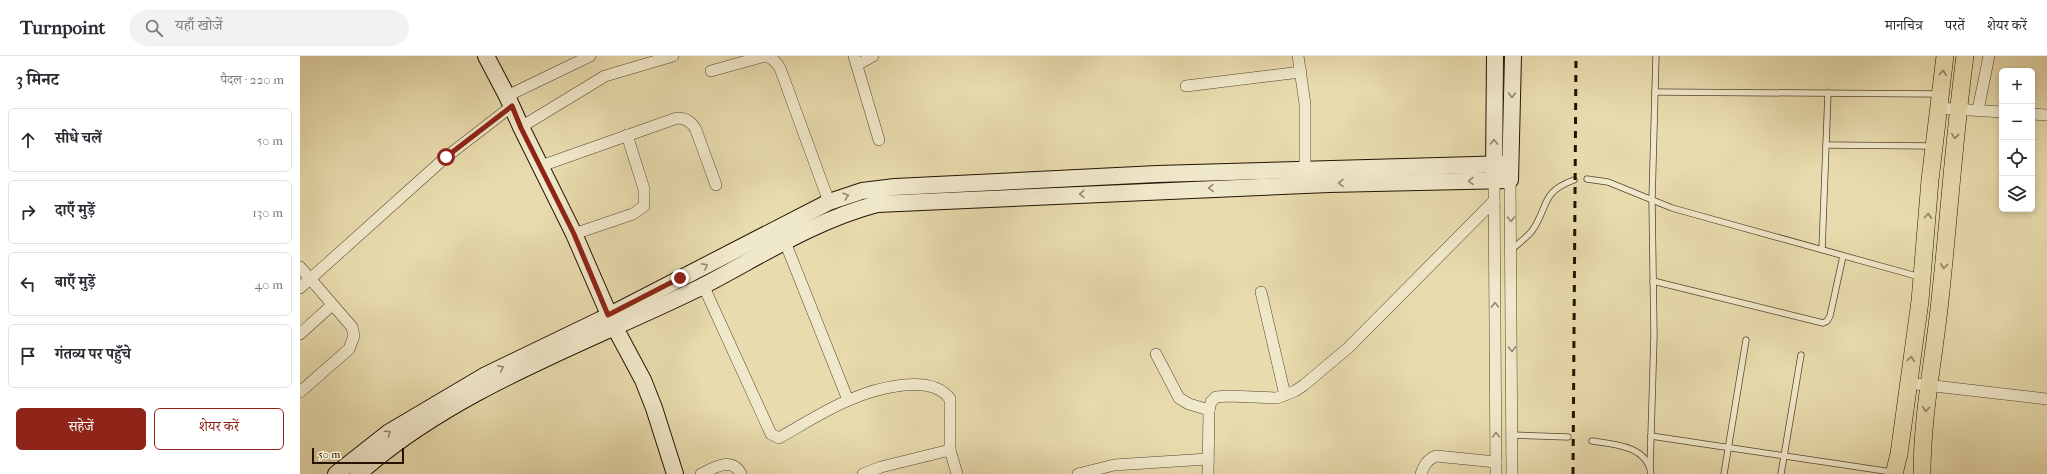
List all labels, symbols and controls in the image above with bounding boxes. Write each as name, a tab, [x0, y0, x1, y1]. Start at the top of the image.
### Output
search box	[129, 10, 409, 46]
text: यहाँ खोजें	[175, 16, 222, 34]
text: Turnpoint	[20, 17, 105, 39]
icon: search	[143, 17, 165, 39]
text: मानचित्र	[1885, 17, 1923, 34]
text: परतें	[1945, 17, 1965, 34]
text: शेयर करें	[1987, 17, 2027, 34]
map controls	[1999, 68, 2035, 212]
button: +	[1999, 68, 2035, 104]
text: 3 मिनट	[16, 69, 59, 89]
one-way arrow	[1938, 70, 1947, 76]
text: पैदल · 220 m	[220, 72, 284, 87]
one-way arrow	[1508, 92, 1516, 98]
button: −	[1999, 104, 2035, 140]
icon: ahead	[17, 129, 39, 151]
text: सीधे चलें	[55, 129, 102, 147]
text: 50 m	[257, 133, 283, 148]
one-way arrow	[1951, 133, 1960, 139]
one-way arrow	[1490, 139, 1498, 145]
button: locate	[1999, 140, 2035, 176]
route start	[437, 148, 455, 166]
button: layers	[1999, 176, 2035, 212]
one-way arrow	[1468, 177, 1474, 185]
one-way arrow	[1338, 179, 1344, 187]
one-way arrow	[1208, 184, 1214, 193]
one-way arrow	[1079, 189, 1085, 198]
one-way arrow	[843, 192, 850, 201]
icon: right	[17, 201, 39, 223]
text: दाएँ मुड़ें	[55, 201, 95, 219]
text: 130 m	[252, 205, 283, 220]
one-way arrow	[1923, 213, 1932, 219]
one-way arrow	[1507, 216, 1515, 222]
one-way arrow	[700, 263, 708, 270]
one-way arrow	[1939, 263, 1948, 269]
route end	[671, 269, 689, 287]
icon: left	[17, 273, 39, 295]
text: बाएँ मुड़ें	[55, 273, 95, 291]
text: 40 m	[255, 277, 283, 292]
one-way arrow	[1491, 302, 1499, 308]
icon: arrive	[17, 345, 39, 367]
text: गंतव्य पर पहुँचे	[55, 345, 131, 363]
one-way arrow	[1508, 346, 1516, 352]
one-way arrow	[1906, 356, 1915, 363]
one-way arrow	[496, 365, 504, 373]
one-way arrow	[1922, 406, 1931, 412]
button: सहेजें	[16, 408, 146, 450]
button: शेयर करें	[154, 408, 284, 450]
one-way arrow	[384, 431, 391, 438]
one-way arrow	[1492, 432, 1501, 438]
scale bar	[312, 446, 404, 465]
text: 50 m	[318, 448, 340, 461]

